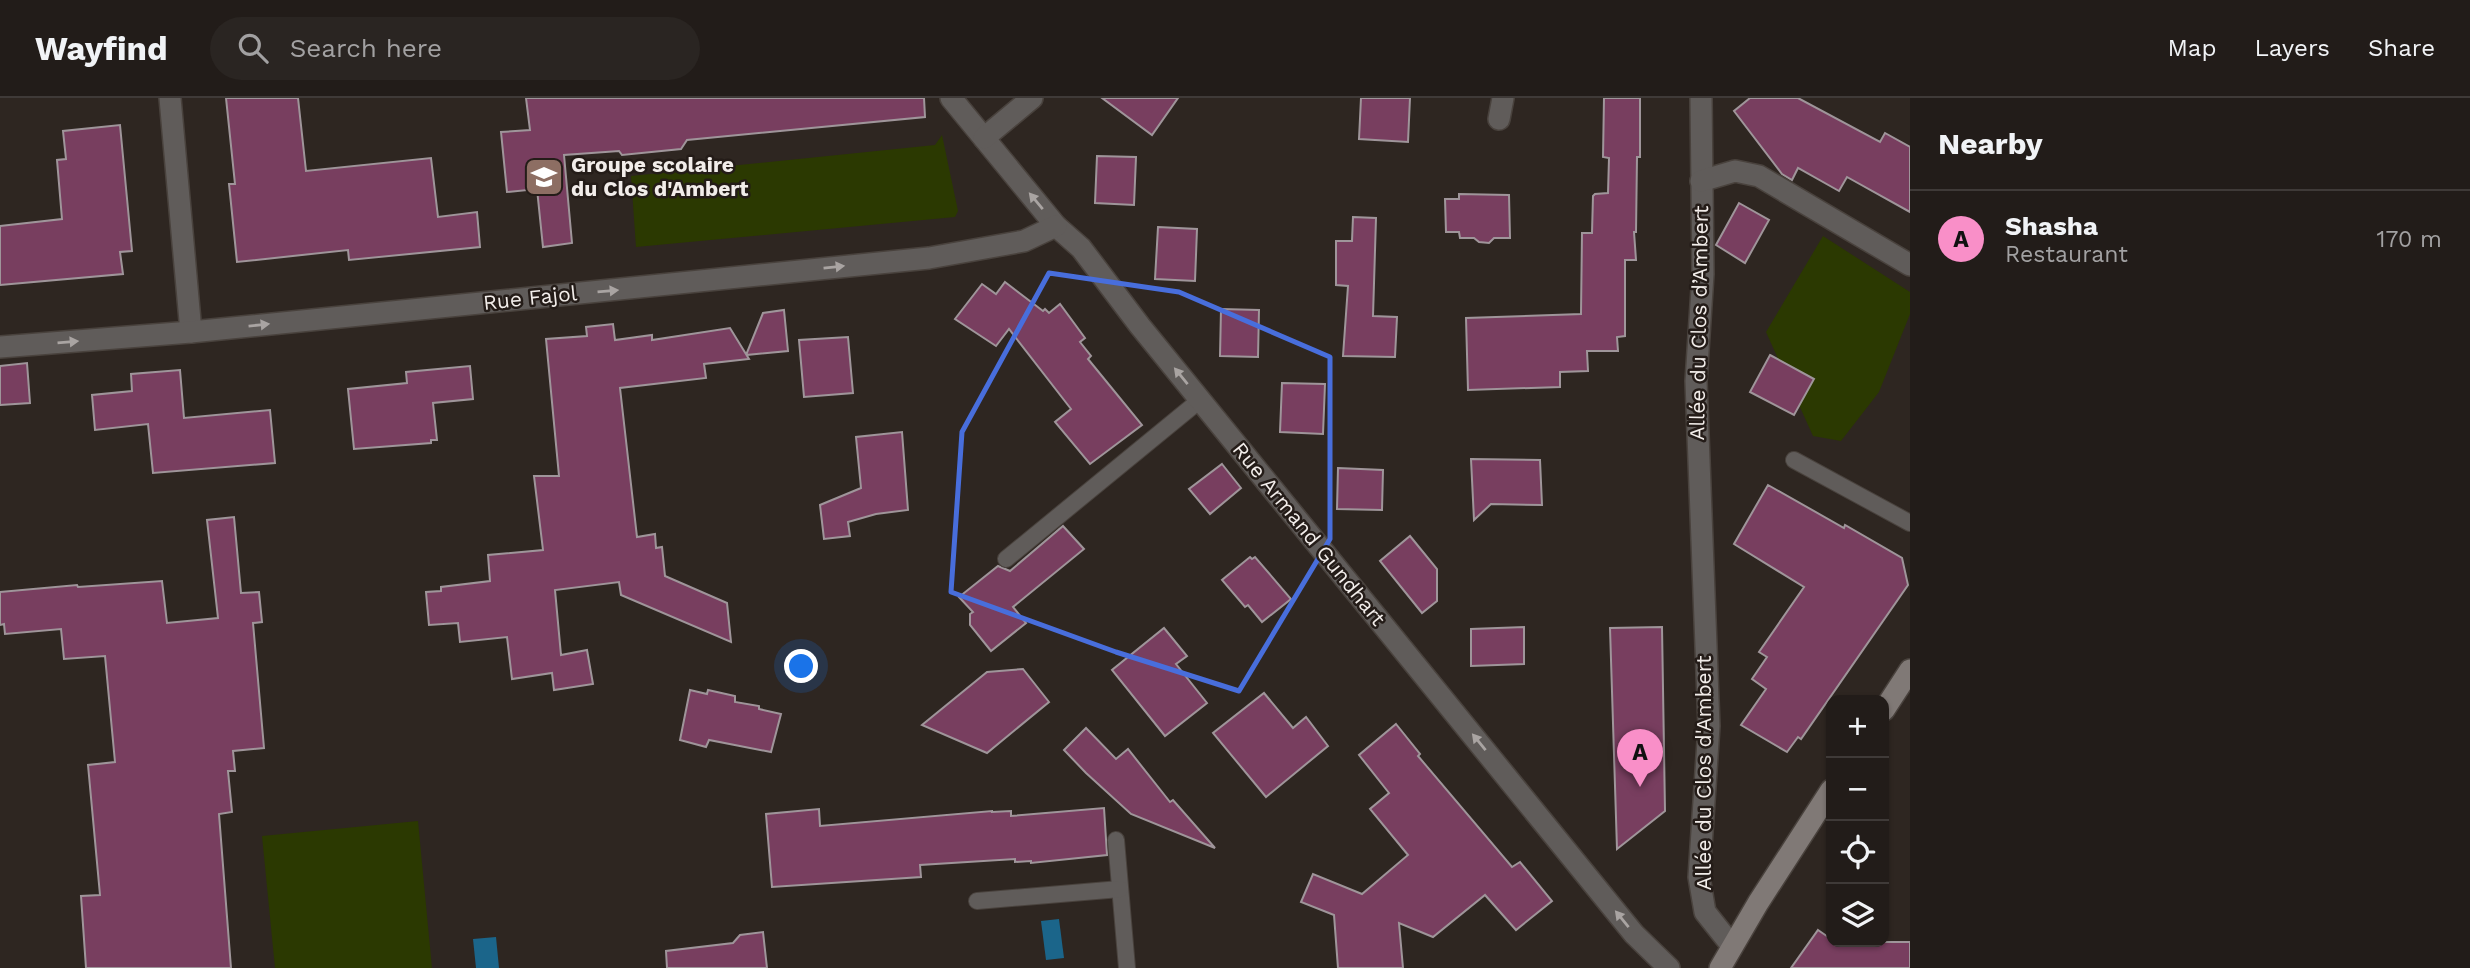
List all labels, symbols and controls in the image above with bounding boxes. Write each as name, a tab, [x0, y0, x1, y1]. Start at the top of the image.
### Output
search box	[210, 17, 700, 80]
text: Wayfind	[35, 29, 168, 68]
icon: search	[234, 29, 272, 67]
text: Search here	[290, 33, 442, 63]
text: Map	[2168, 34, 2216, 62]
text: Layers	[2254, 34, 2330, 62]
text: Share	[2368, 34, 2435, 62]
text: Nearby	[1938, 126, 2043, 161]
place label: Groupe scolaire du Clos d'Ambert	[571, 152, 748, 201]
school or university icon: Groupe scolaire du Clos d'Ambert	[523, 156, 565, 198]
one-way arrow	[1028, 192, 1043, 210]
street label: Allée du Clos d’Ambert	[1684, 205, 1713, 441]
text: Shasha	[2005, 211, 2098, 241]
text: A	[1953, 226, 1969, 253]
text: 170 m	[2377, 226, 2442, 253]
text: Restaurant	[2005, 241, 2128, 268]
one-way arrow	[823, 262, 845, 273]
street label: Rue Fajol	[482, 280, 579, 315]
one-way arrow	[597, 285, 619, 296]
one-way arrow	[249, 319, 271, 330]
one-way arrow	[57, 336, 79, 347]
one-way arrow	[1173, 367, 1188, 385]
street label: Rue Armand Gundhart	[1228, 437, 1391, 631]
your location	[784, 649, 818, 683]
street label: Allée du Clos d'Ambert	[1691, 655, 1716, 890]
map controls	[1826, 695, 1889, 947]
button: +	[1826, 695, 1889, 758]
pin: A	[1617, 729, 1663, 787]
one-way arrow	[1472, 734, 1487, 751]
button: −	[1826, 758, 1889, 821]
button: locate	[1826, 821, 1889, 884]
button: layers	[1826, 884, 1889, 947]
one-way arrow	[1614, 911, 1629, 929]

